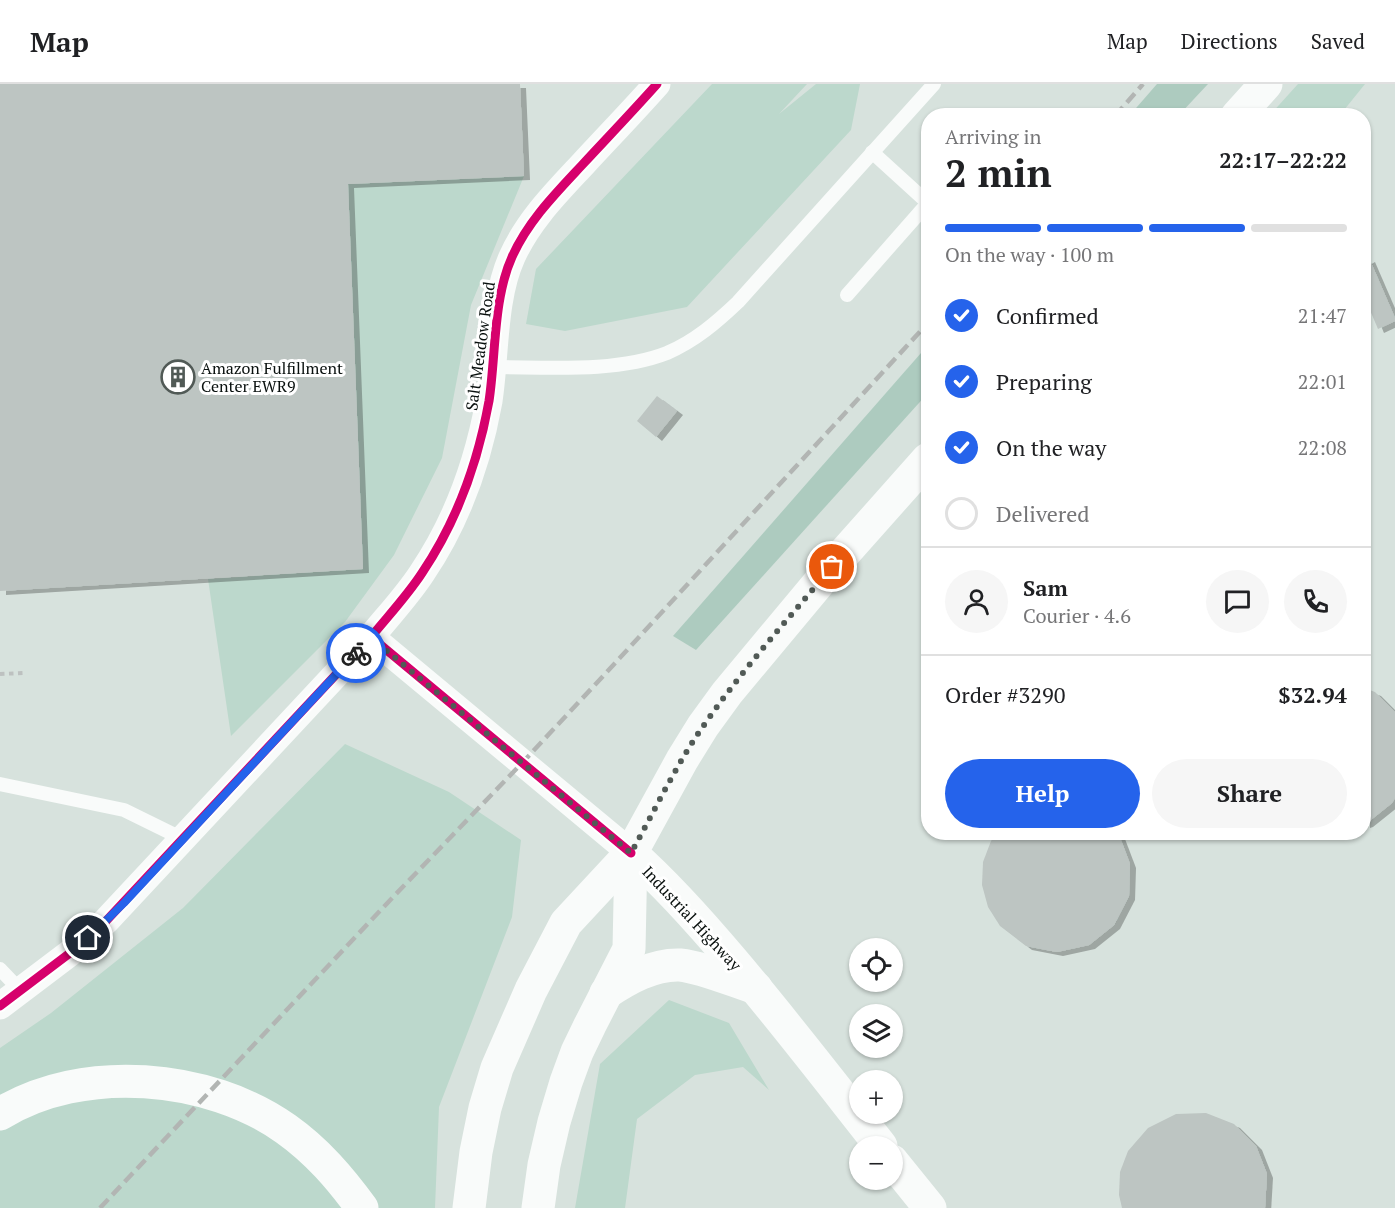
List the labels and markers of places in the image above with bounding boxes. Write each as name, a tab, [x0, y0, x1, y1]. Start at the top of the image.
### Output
place label: Amazon Fulfillment Center EWR9	[201, 357, 343, 397]
building icon: Amazon Fulfillment Center EWR9	[160, 359, 196, 395]
pin	[806, 541, 857, 592]
pin	[62, 912, 113, 963]

